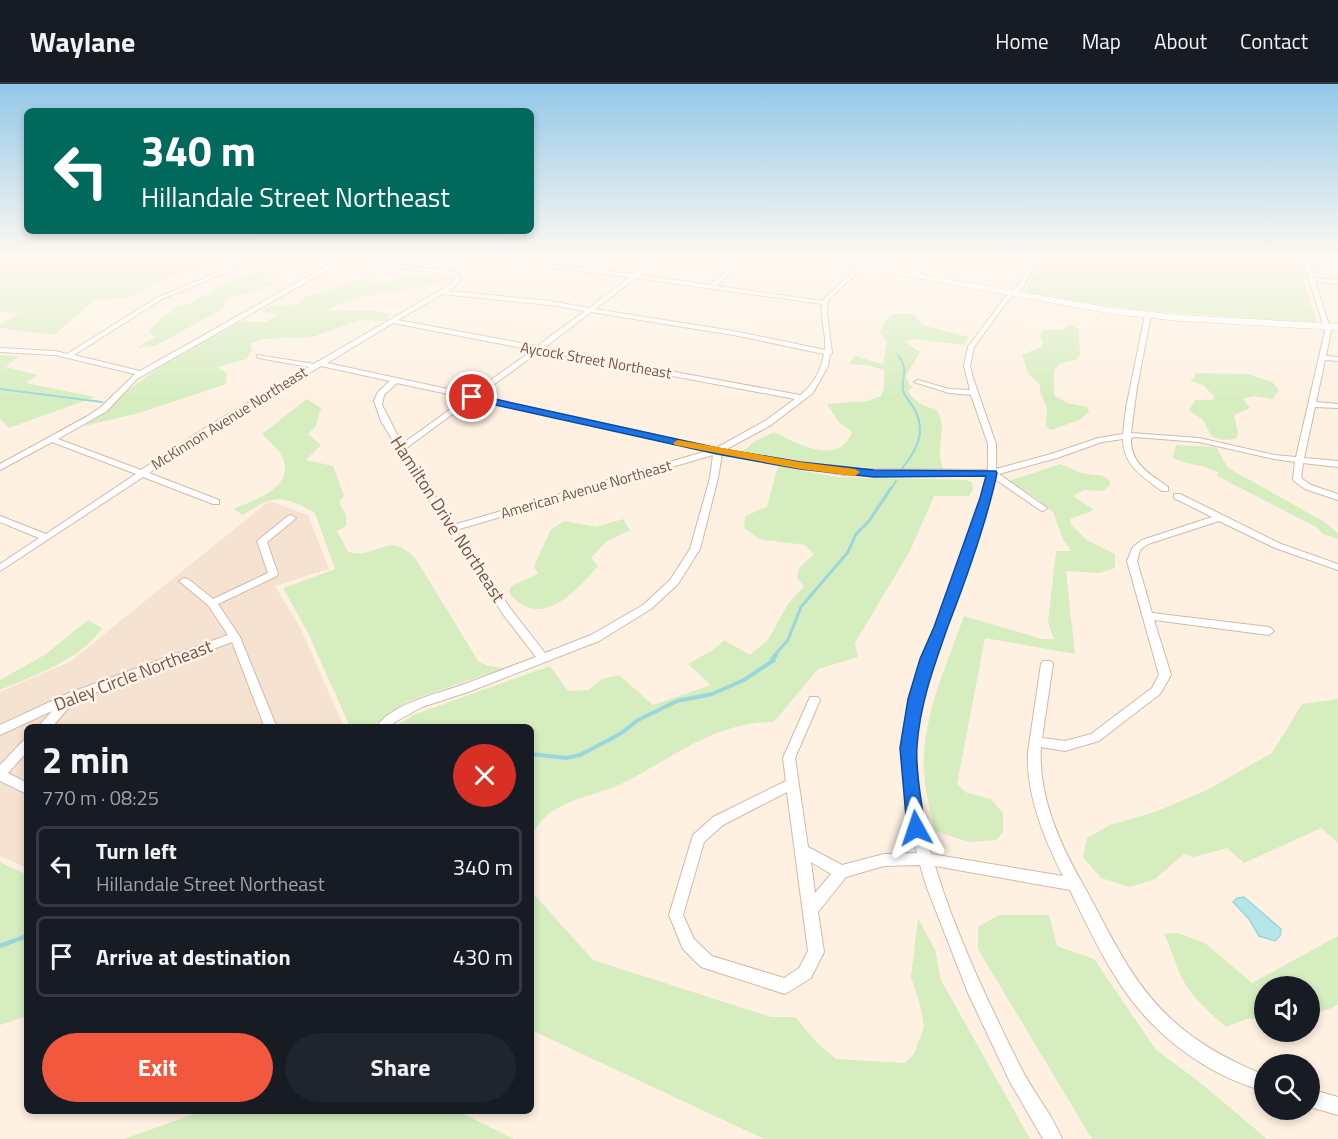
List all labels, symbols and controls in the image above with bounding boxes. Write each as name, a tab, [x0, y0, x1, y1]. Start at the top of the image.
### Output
text: Waylane	[30, 20, 135, 63]
text: Home	[995, 25, 1049, 57]
text: Map	[1082, 25, 1121, 57]
text: About	[1154, 25, 1207, 57]
text: Contact	[1240, 25, 1308, 57]
text: 340 m	[141, 118, 256, 182]
icon: left	[42, 132, 120, 210]
text: Hillandale Street Northeast	[141, 176, 450, 217]
street label: Aycock Street Northeast	[519, 335, 674, 385]
street label: McKinnon Avenue Northeast	[146, 360, 312, 476]
pin	[446, 371, 497, 422]
icon: arrive	[455, 380, 488, 413]
street label: Hamilton Drive Northeast	[384, 430, 512, 608]
street label: American Avenue Northeast	[498, 453, 675, 524]
street label: Daley Circle Northeast	[50, 632, 217, 718]
text: 2 min	[42, 732, 129, 787]
button: close	[453, 744, 516, 807]
text: 770 m · 08:25	[42, 782, 159, 813]
position arrow	[884, 796, 948, 860]
text: Turn left	[96, 834, 177, 868]
icon: left	[45, 850, 78, 883]
text: 340 m	[453, 850, 513, 884]
text: Hillandale Street Northeast	[96, 868, 325, 899]
icon: arrive	[45, 940, 78, 973]
text: Arrive at destination	[96, 940, 291, 974]
text: 430 m	[453, 940, 513, 974]
map controls	[1254, 976, 1320, 1120]
button: sound	[1254, 976, 1320, 1042]
button: Exit	[42, 1033, 273, 1102]
button: Share	[285, 1033, 516, 1102]
button: search	[1254, 1054, 1320, 1120]

